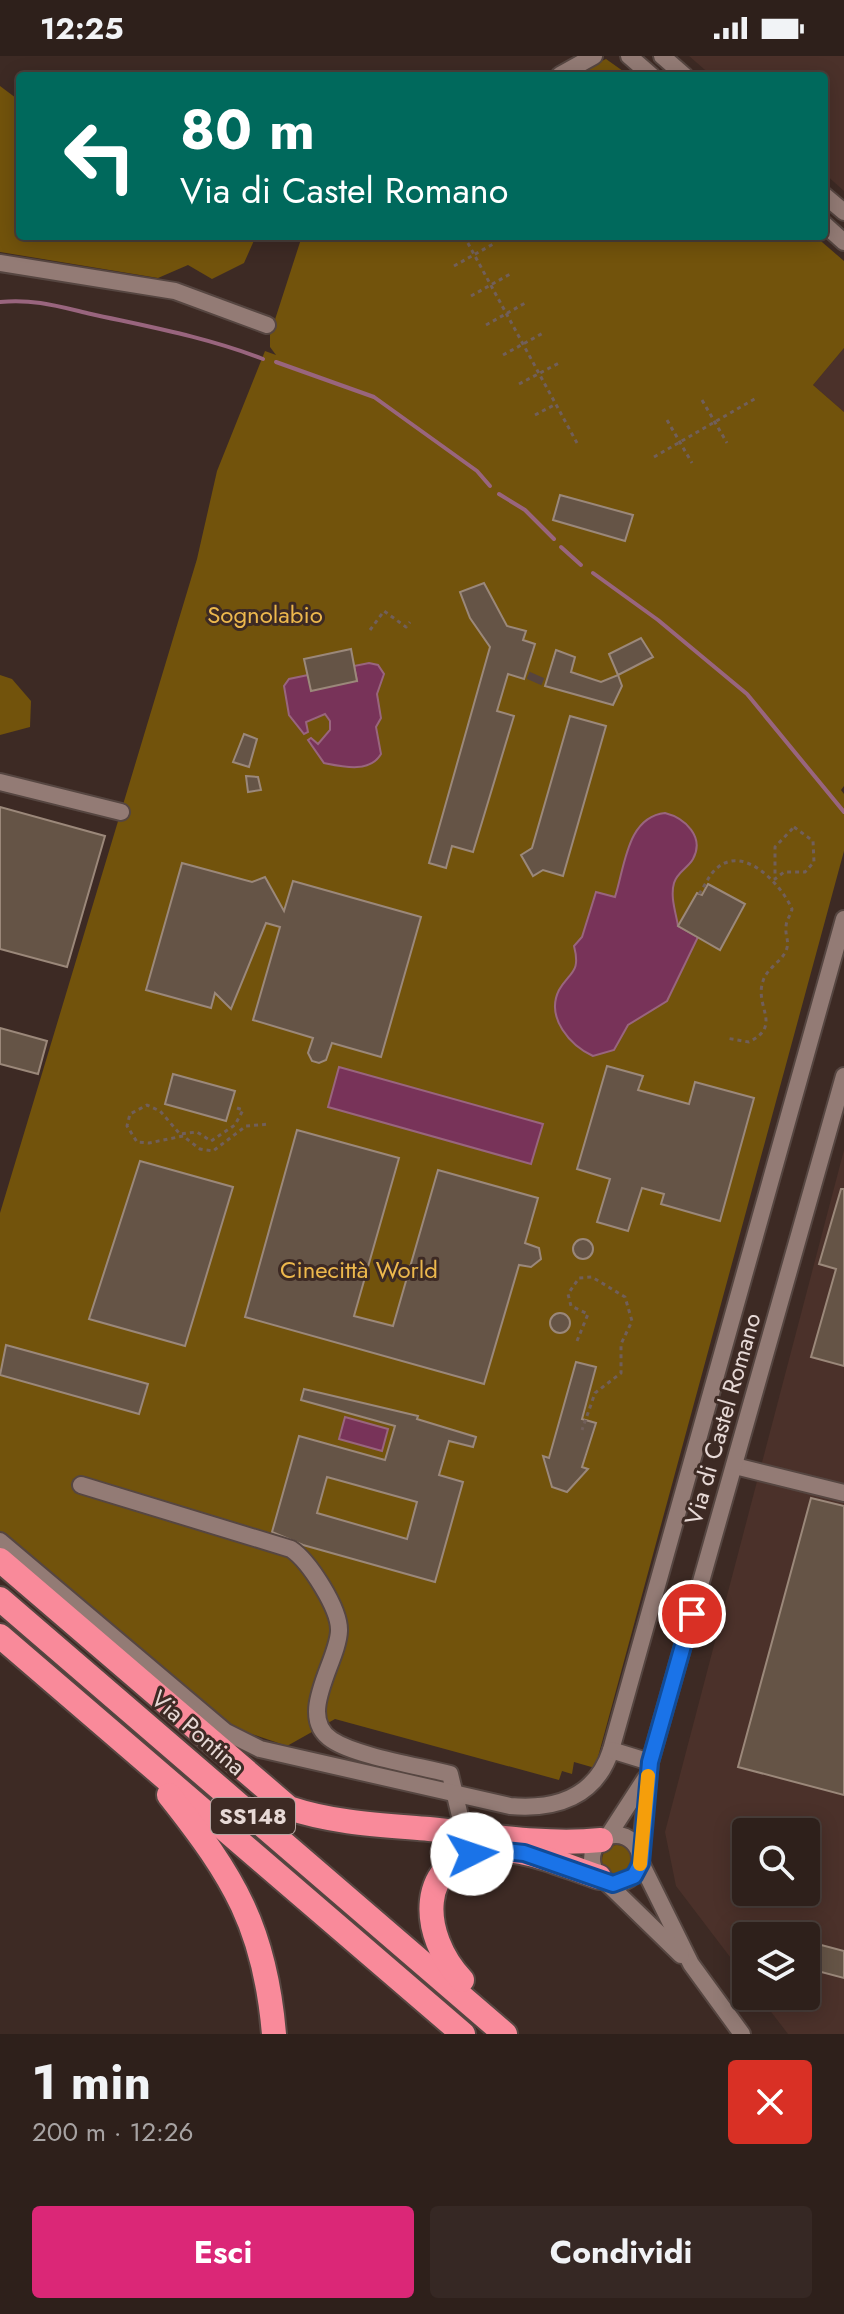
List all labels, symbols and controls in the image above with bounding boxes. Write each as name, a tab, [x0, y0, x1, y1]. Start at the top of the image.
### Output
text: 12:25	[40, 7, 124, 50]
text: 80 m	[180, 89, 315, 170]
icon: left	[48, 104, 152, 208]
text: Via di Castel Romano	[180, 164, 508, 216]
park label: Sognolabio	[207, 597, 323, 632]
park label: Cinecittà World	[280, 1252, 438, 1287]
street label: Via di Castel Romano	[676, 1309, 770, 1529]
pin	[658, 1580, 726, 1648]
icon: arrive	[670, 1592, 714, 1636]
street label: Via Pontina	[143, 1682, 253, 1784]
road number: SS148	[211, 1798, 295, 1834]
position arrow	[430, 1812, 514, 1896]
map controls	[732, 1818, 820, 2010]
button: search	[732, 1818, 820, 1906]
button: layers	[732, 1922, 820, 2010]
text: 1 min	[32, 2048, 151, 2117]
button: close	[728, 2060, 812, 2144]
text: 200 m · 12:26	[32, 2113, 194, 2151]
button: Esci	[32, 2206, 414, 2298]
button: Condividi	[430, 2206, 812, 2298]

